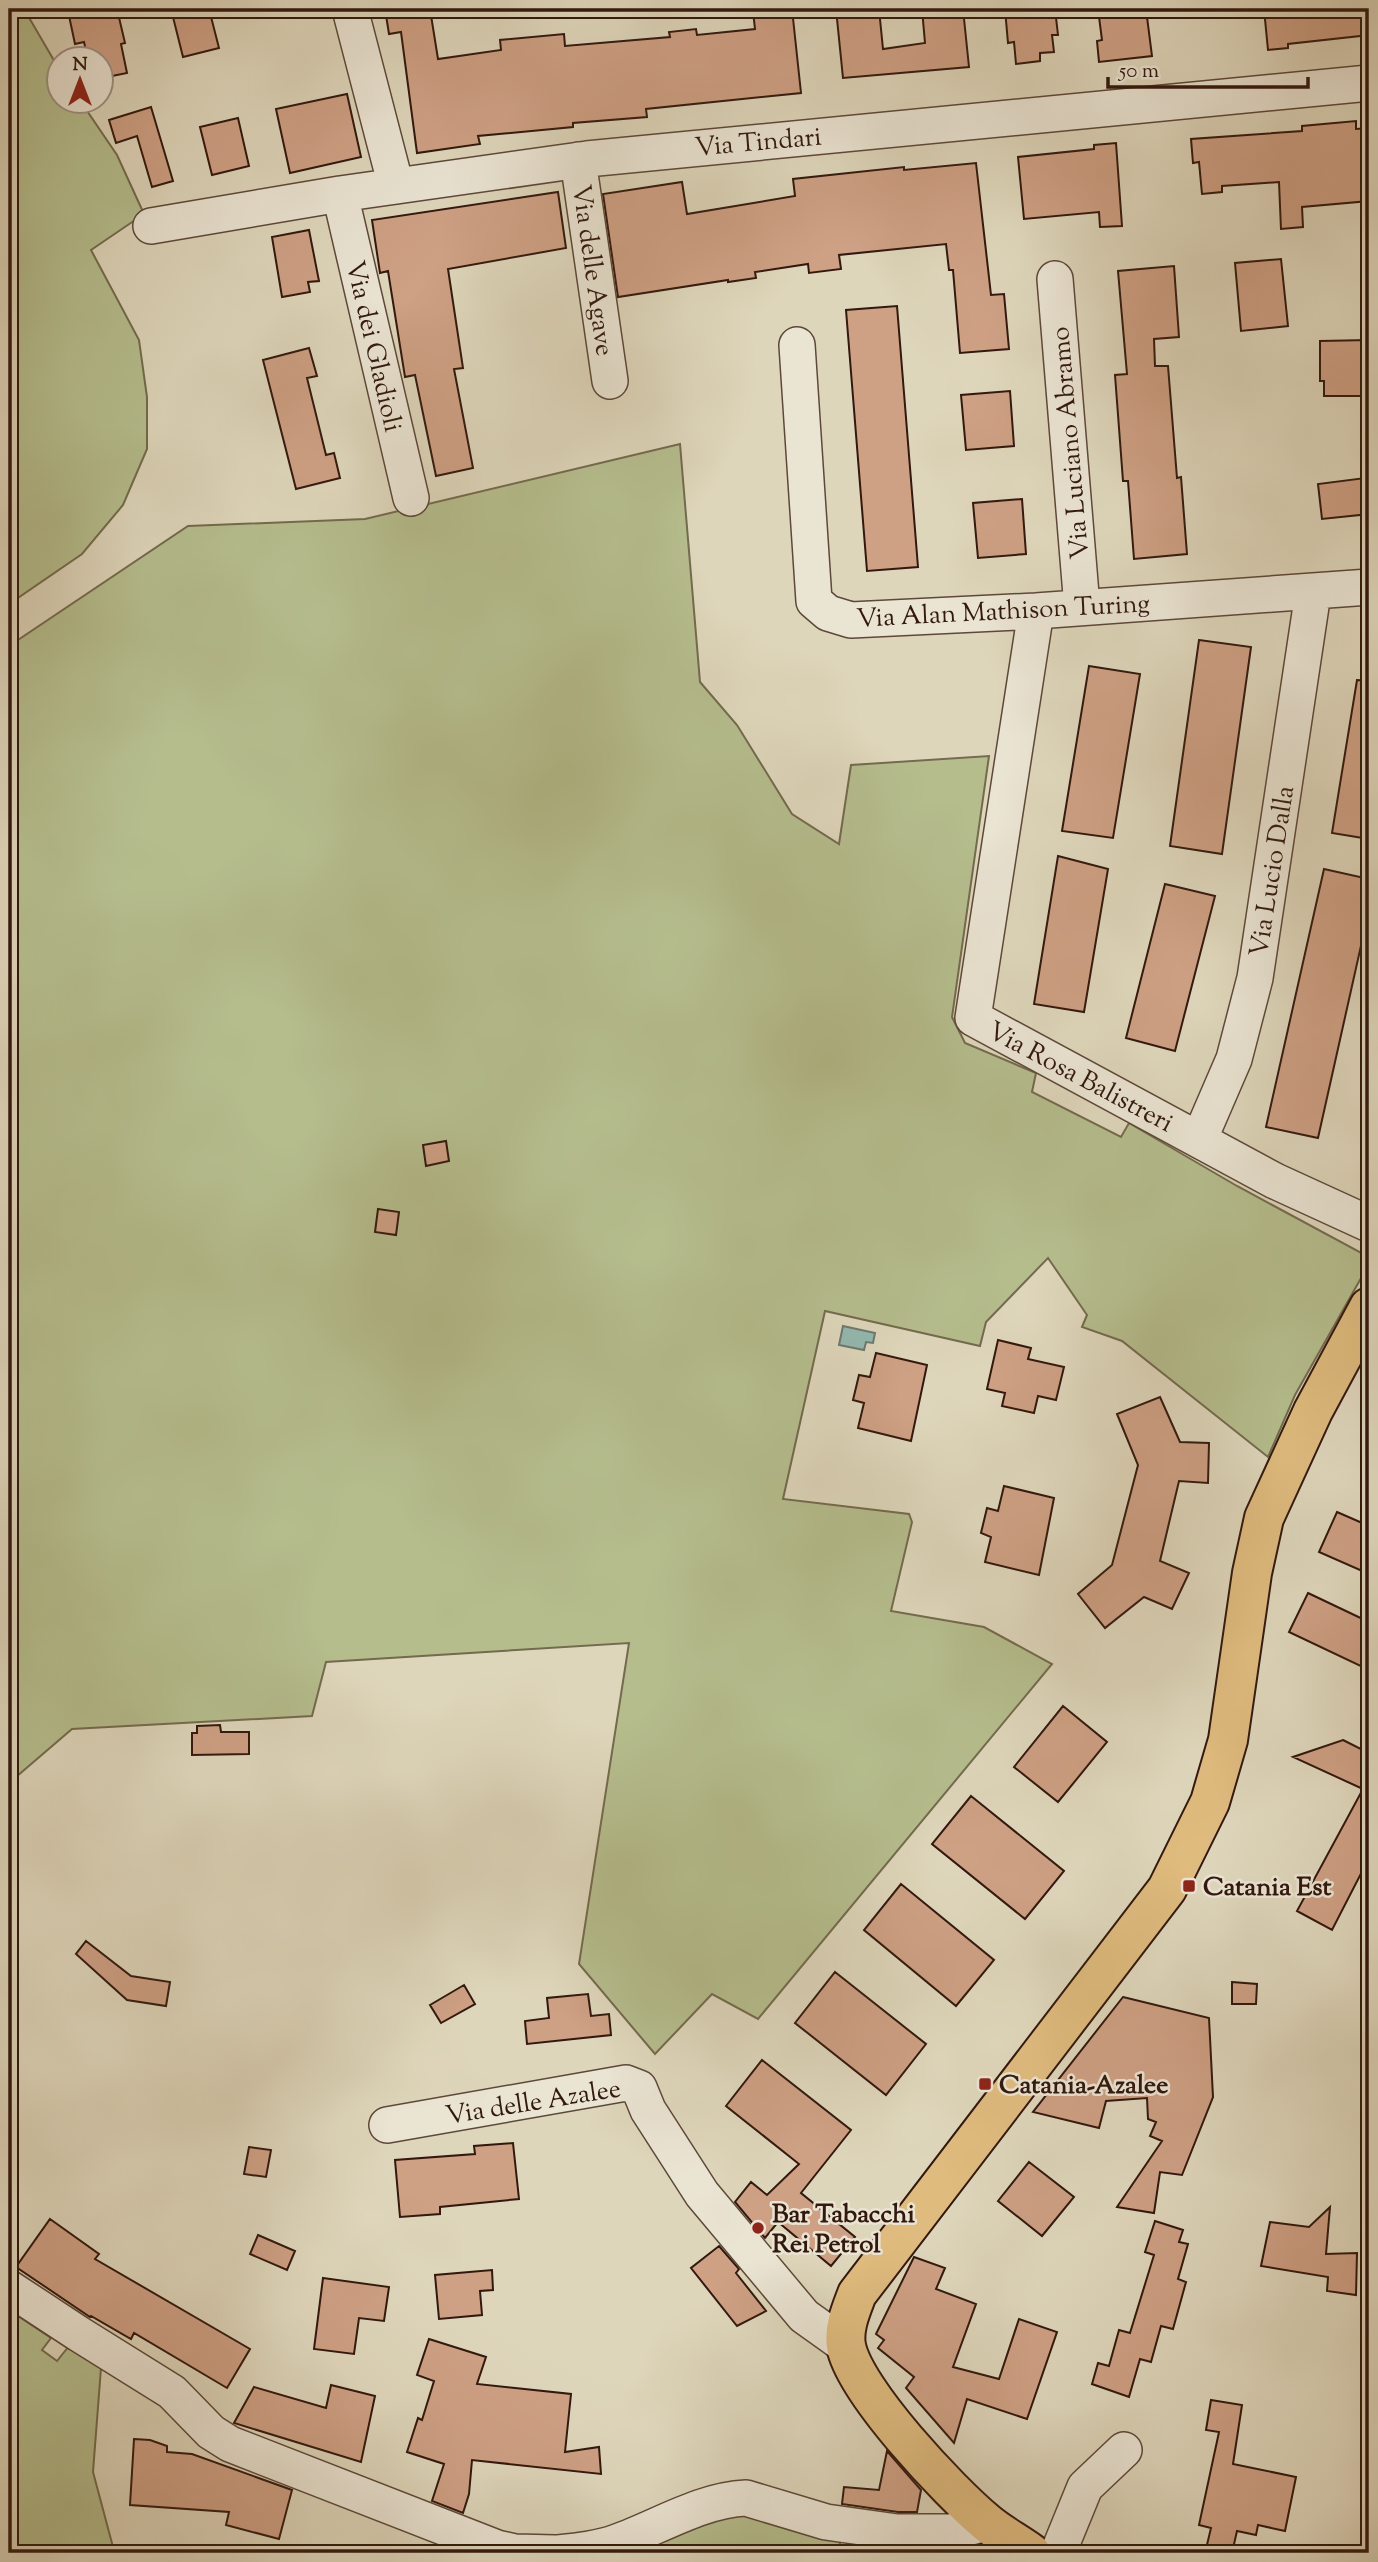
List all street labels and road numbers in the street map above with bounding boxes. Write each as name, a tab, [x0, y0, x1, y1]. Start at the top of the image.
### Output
street label: Via Tindari	[693, 120, 823, 167]
street label: Via delle Agave	[561, 182, 622, 358]
street label: Via dei Gladioli	[335, 257, 410, 436]
street label: Via Luciano Abramo	[1043, 325, 1100, 561]
street label: Via Alan Mathison Turing	[855, 586, 1151, 639]
street label: Via Lucio Dalla	[1242, 783, 1305, 960]
street label: Via Rosa Balistreri	[980, 1014, 1179, 1143]
street label: Via delle Azalee	[443, 2071, 624, 2136]

